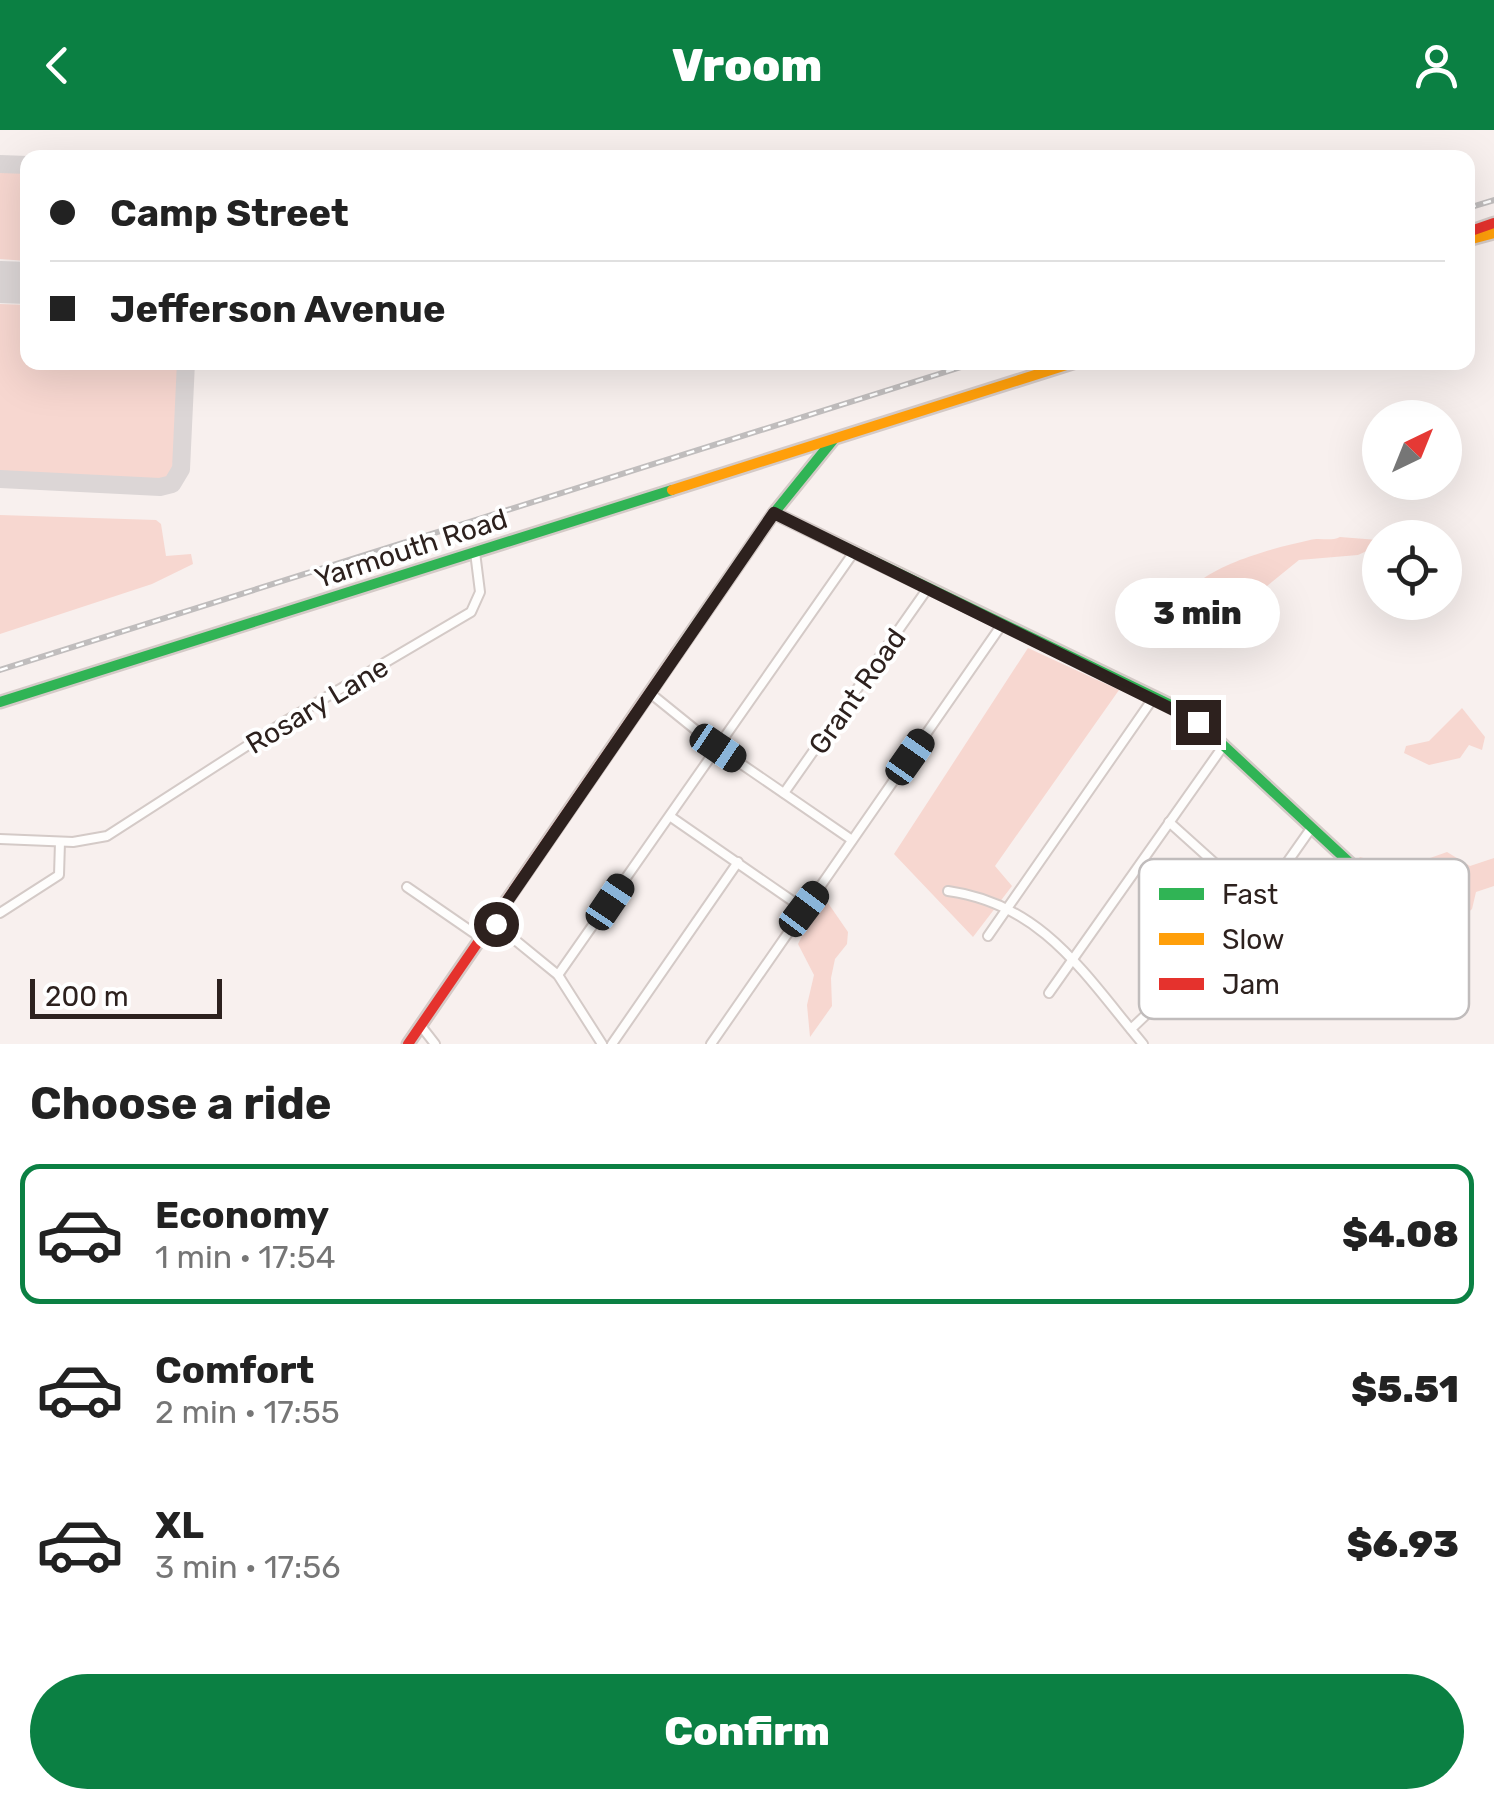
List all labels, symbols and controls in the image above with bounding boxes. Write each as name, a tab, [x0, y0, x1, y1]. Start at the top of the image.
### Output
icon: back	[30, 38, 85, 93]
icon: person	[1409, 38, 1464, 93]
text: Vroom	[672, 39, 822, 92]
text: Camp Street	[110, 190, 349, 236]
text: Jefferson Avenue	[110, 286, 445, 332]
north arrow	[1362, 400, 1462, 500]
map controls	[1362, 400, 1462, 620]
street label: Yarmouth Road	[311, 502, 512, 595]
button: locate	[1362, 520, 1462, 620]
callout: 3 min	[1116, 577, 1280, 647]
text: 3 min	[1153, 594, 1242, 632]
street label: Grant Road	[802, 622, 913, 760]
street label: Rosary Lane	[240, 650, 394, 761]
route end	[1176, 700, 1221, 745]
car	[685, 719, 751, 777]
car	[881, 724, 939, 790]
legend	[1139, 859, 1469, 1019]
car	[581, 869, 639, 935]
car	[774, 876, 834, 942]
text: Fast	[1222, 878, 1278, 911]
route start	[474, 902, 519, 947]
text: Slow	[1222, 923, 1284, 956]
text: Jam	[1222, 968, 1280, 1001]
scale bar	[30, 974, 222, 1018]
text: 200 m	[45, 980, 129, 1013]
text: Choose a ride	[30, 1077, 332, 1130]
icon: car	[35, 1189, 125, 1279]
text: Economy	[155, 1192, 329, 1238]
text: $4.08	[1342, 1211, 1459, 1257]
text: 1 min · 17:54	[155, 1238, 336, 1276]
icon: car	[35, 1344, 125, 1434]
text: Comfort	[155, 1347, 314, 1393]
text: $5.51	[1351, 1366, 1459, 1412]
text: 2 min · 17:55	[155, 1393, 340, 1431]
icon: car	[35, 1499, 125, 1589]
text: XL	[155, 1502, 204, 1548]
text: $6.93	[1346, 1521, 1459, 1567]
text: 3 min · 17:56	[155, 1548, 341, 1586]
button: Confirm	[30, 1674, 1464, 1789]

